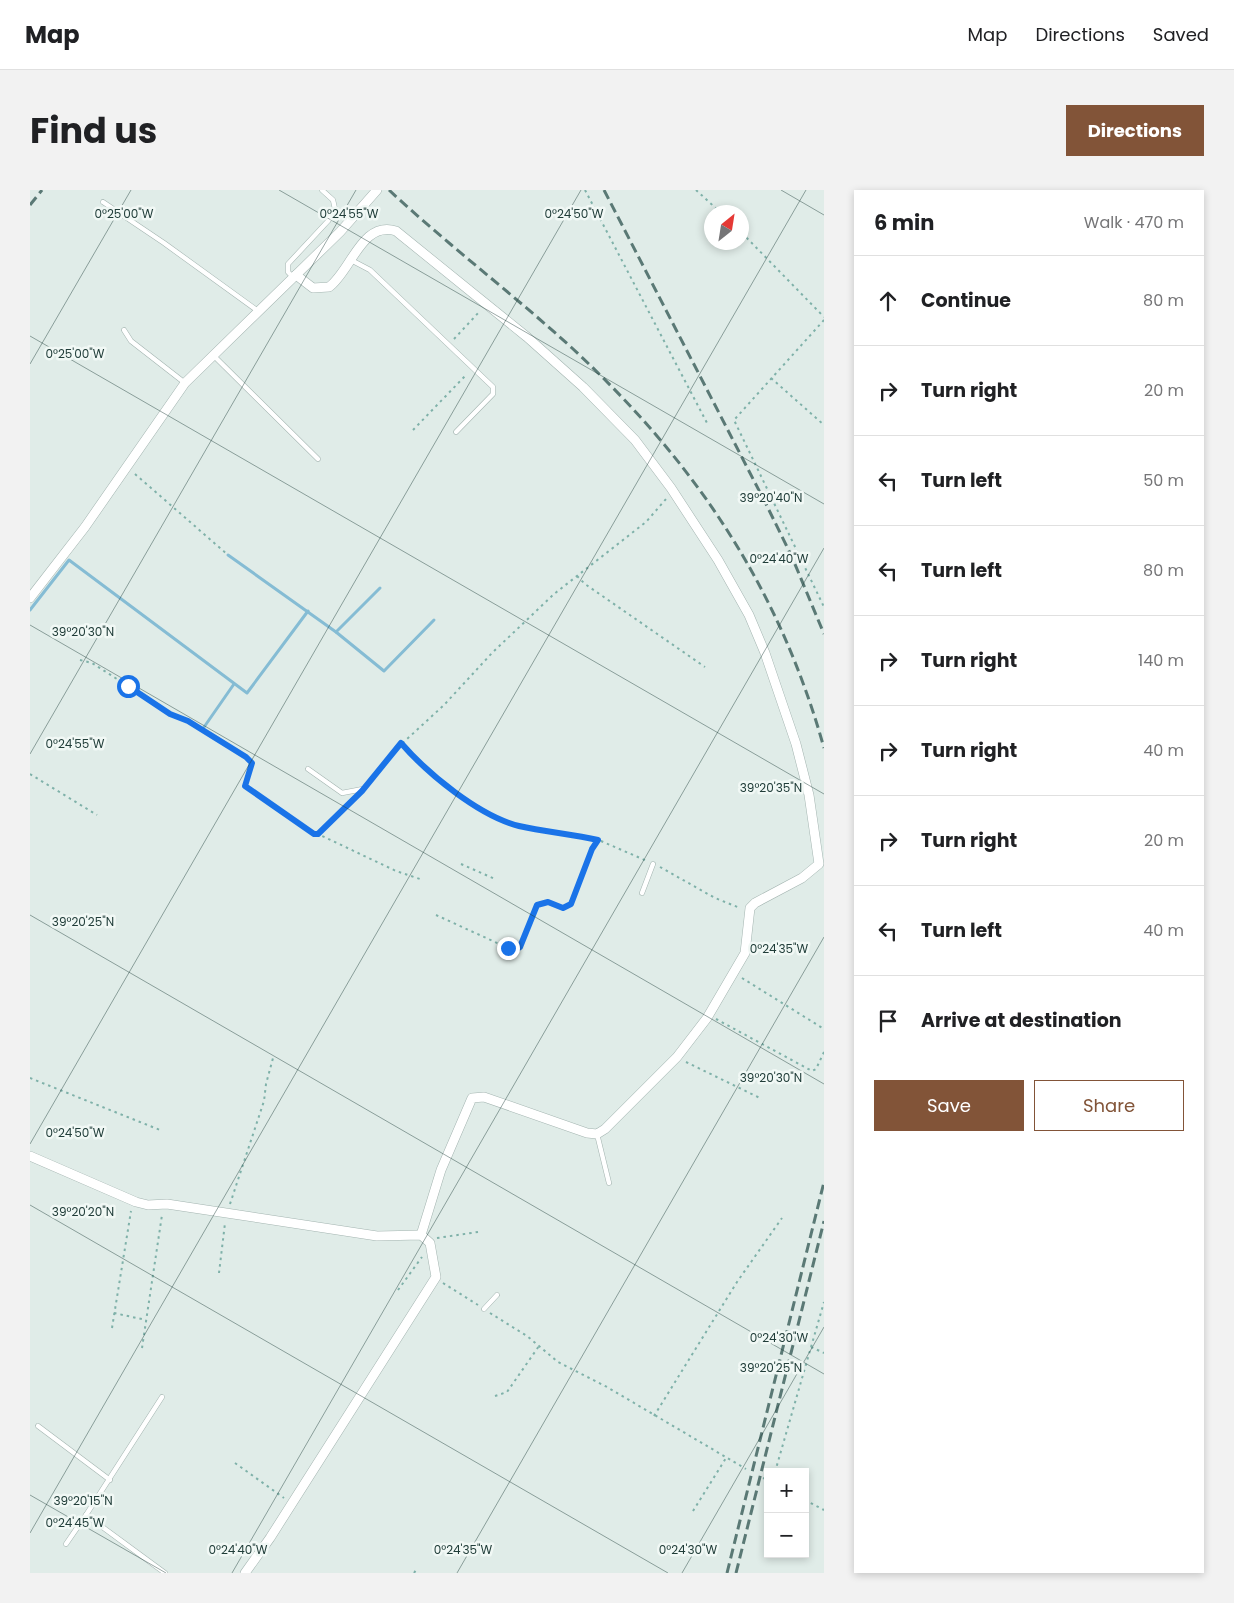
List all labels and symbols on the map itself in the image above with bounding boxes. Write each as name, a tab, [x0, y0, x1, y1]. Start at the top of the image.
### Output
text: 0°25'00"W	[94, 205, 154, 222]
text: 0°24'55"W	[319, 205, 379, 222]
text: 0°24'50"W	[544, 205, 604, 222]
north arrow	[704, 205, 749, 250]
text: 0°25'00"W	[45, 345, 105, 362]
text: 39°20'40"N	[740, 489, 802, 506]
text: 0°24'40"W	[749, 550, 809, 567]
text: 39°20'30"N	[52, 623, 114, 640]
route start	[117, 675, 140, 698]
text: 0°24'55"W	[45, 735, 105, 752]
text: 39°20'35"N	[740, 779, 802, 796]
text: 39°20'25"N	[52, 913, 114, 930]
route end	[497, 937, 520, 960]
text: 0°24'35"W	[750, 940, 809, 957]
text: 39°20'30"N	[740, 1069, 802, 1086]
text: 0°24'50"W	[45, 1124, 105, 1141]
text: 39°20'20"N	[52, 1203, 114, 1220]
text: 0°24'30"W	[750, 1329, 809, 1346]
text: 39°20'25"N	[740, 1359, 802, 1376]
text: 39°20'15"N	[53, 1492, 113, 1509]
text: 0°24'45"W	[45, 1514, 105, 1531]
text: 0°24'40"W	[208, 1541, 268, 1558]
text: 0°24'35"W	[434, 1541, 493, 1558]
text: 0°24'30"W	[659, 1541, 718, 1558]

